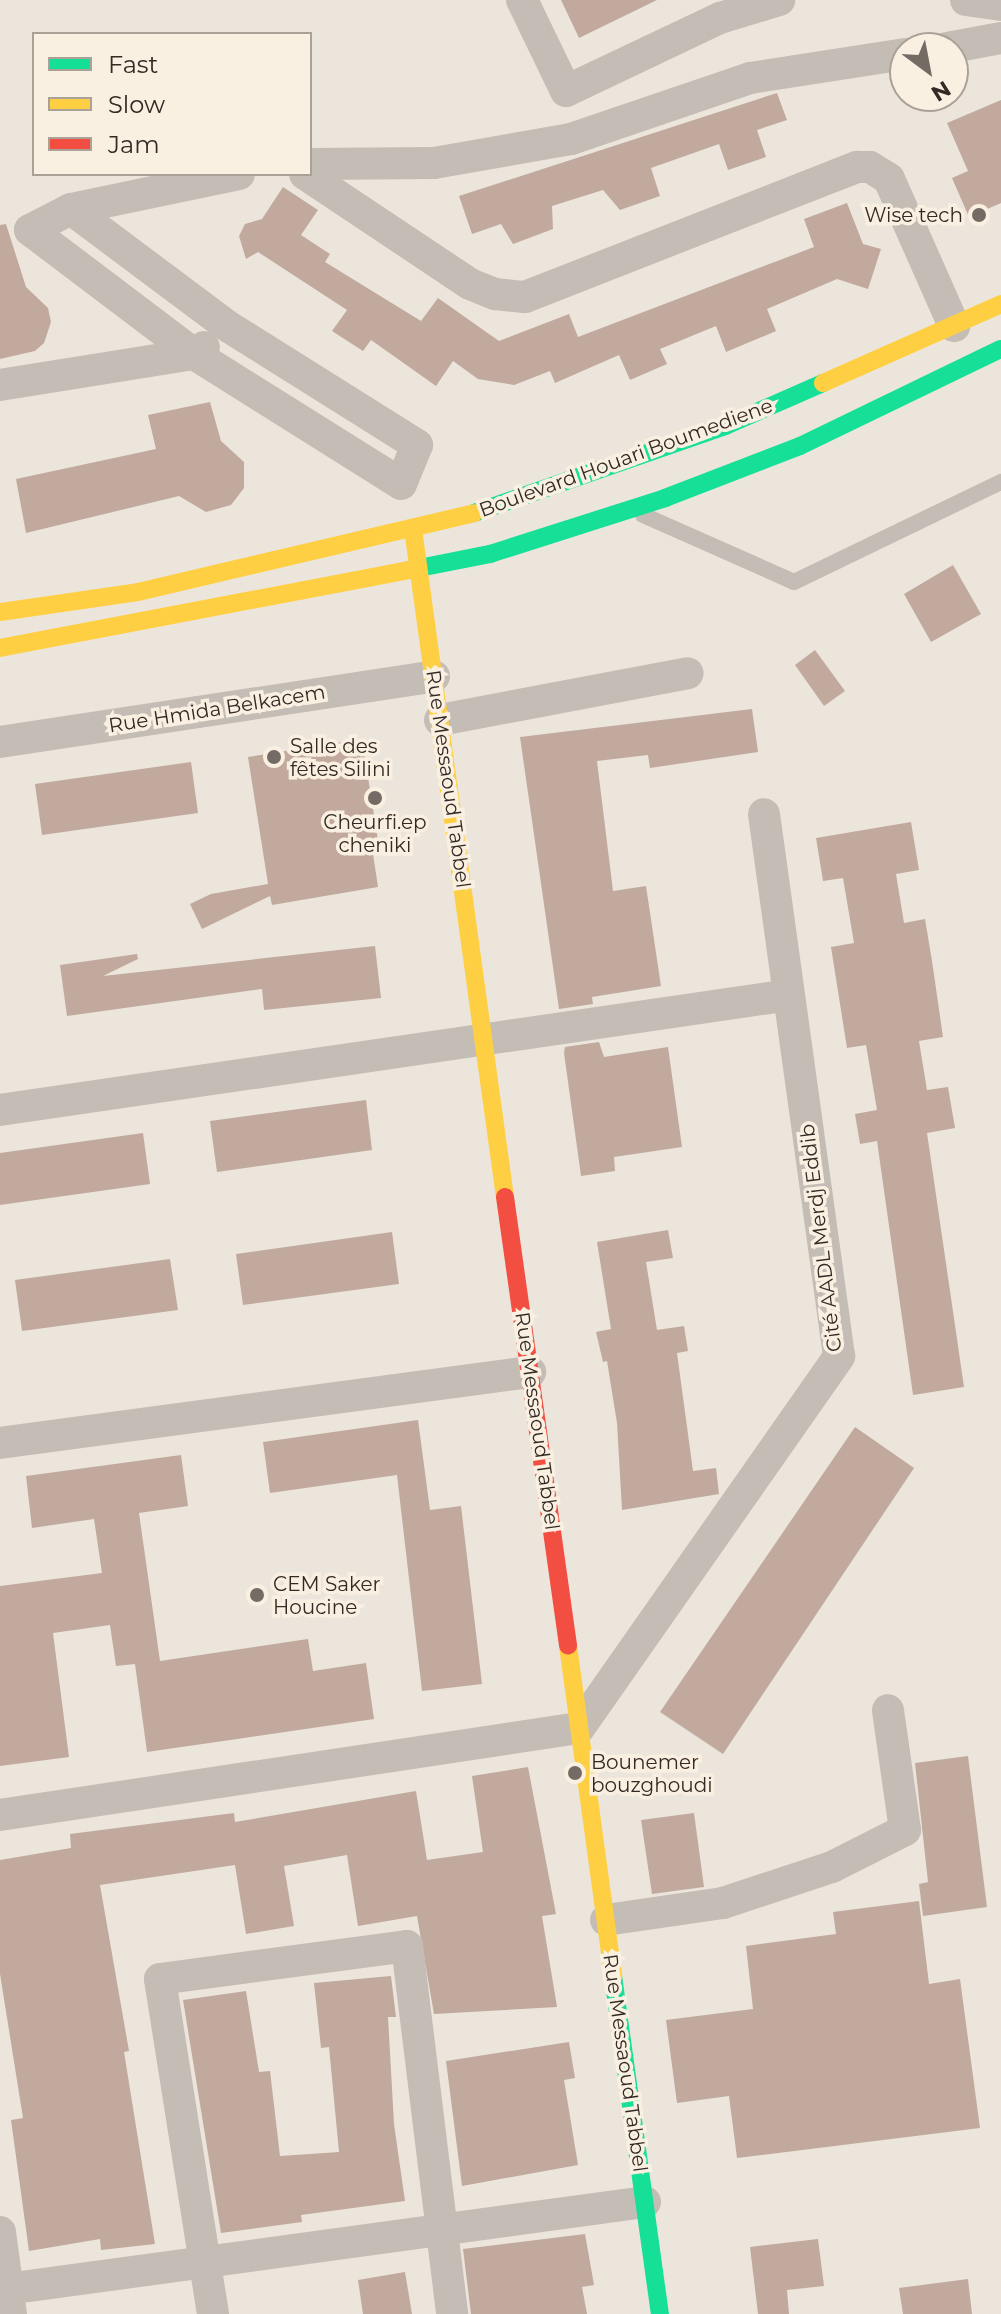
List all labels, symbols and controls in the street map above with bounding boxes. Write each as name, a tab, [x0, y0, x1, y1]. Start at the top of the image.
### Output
legend	[32, 32, 312, 176]
north arrow	[889, 32, 969, 112]
text: Fast	[108, 50, 158, 79]
text: N	[926, 75, 956, 107]
text: Slow	[108, 90, 165, 119]
text: Jam	[108, 130, 160, 159]
place label: Wise tech	[864, 203, 963, 227]
marker: Wise tech	[970, 206, 988, 224]
street label: Boulevard Houari Boumediene	[476, 394, 776, 522]
street label: Rue Messaoud Tabbel	[421, 669, 475, 889]
street label: Rue Hmida Belkacem	[107, 680, 327, 738]
place label: Salle des fêtes Silini	[290, 734, 391, 781]
marker: Salle des fêtes Silini	[265, 748, 283, 766]
marker: Cheurfi.ep cheniki	[366, 789, 384, 807]
place label: Cheurfi.ep cheniki	[323, 810, 427, 857]
street label: Cité AADL Merdj Eddib	[795, 1123, 847, 1353]
street label: Rue Messaoud Tabbel	[510, 1311, 564, 1531]
place label: CEM Saker Houcine	[273, 1572, 381, 1619]
marker: CEM Saker Houcine	[248, 1586, 266, 1604]
place label: Bounemer bouzghoudi	[591, 1750, 713, 1797]
marker: Bounemer bouzghoudi	[566, 1764, 584, 1782]
street label: Rue Messaoud Tabbel	[598, 1953, 652, 2173]

